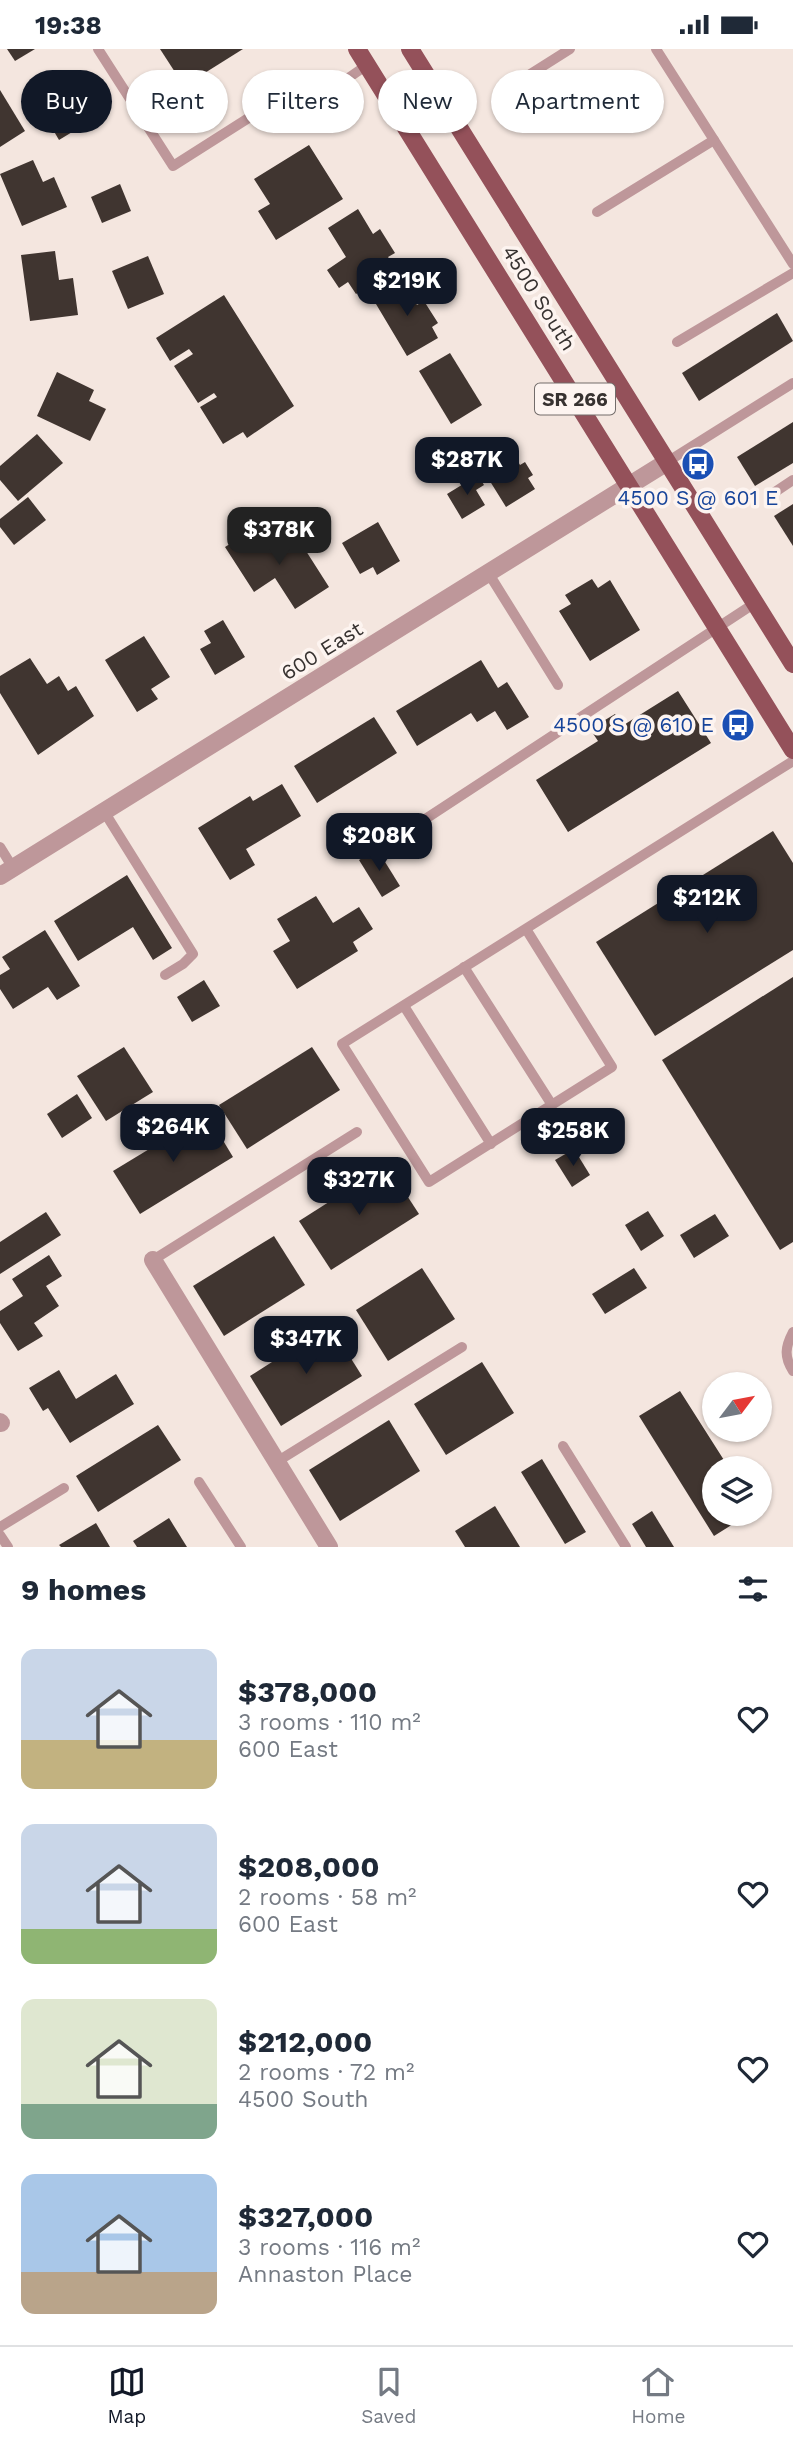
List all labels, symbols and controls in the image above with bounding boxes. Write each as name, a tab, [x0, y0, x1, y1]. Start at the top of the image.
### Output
text: 19:38	[35, 10, 102, 40]
chip: Buy	[21, 70, 112, 133]
chip: Rent	[126, 70, 228, 133]
chip: Filters	[242, 70, 364, 133]
chip: New	[378, 70, 477, 133]
chip: Apartment	[491, 70, 664, 133]
street label: 4500 South	[497, 241, 582, 355]
pin: $219K	[358, 259, 456, 318]
text: $219K	[373, 267, 441, 294]
road number: SR 266	[535, 383, 615, 415]
pin: $287K	[418, 437, 516, 497]
bus stop icon: 4500 S @ 601 E	[679, 445, 717, 483]
text: $287K	[431, 446, 503, 473]
place label: 4500 S @ 601 E	[618, 485, 778, 510]
pin: $378K	[230, 507, 328, 567]
text: $378K	[243, 516, 315, 543]
street label: 600 East	[276, 616, 367, 685]
bus stop icon: 4500 S @ 610 E	[719, 706, 757, 744]
place label: 4500 S @ 610 E	[553, 712, 714, 737]
pin: $208K	[330, 813, 428, 873]
text: $208K	[342, 822, 416, 849]
pin: $212K	[658, 875, 756, 935]
text: $212K	[673, 884, 741, 911]
pin: $264K	[124, 1105, 222, 1164]
pin: $258K	[524, 1109, 622, 1168]
text: $264K	[136, 1113, 210, 1140]
text: $258K	[537, 1117, 609, 1144]
pin: $327K	[310, 1157, 408, 1217]
text: $327K	[323, 1166, 395, 1193]
pin: $347K	[257, 1317, 355, 1376]
text: $347K	[270, 1325, 342, 1352]
north arrow	[702, 1372, 772, 1442]
map controls	[702, 1372, 772, 1526]
button: layers	[702, 1456, 772, 1526]
icon: filters	[734, 1570, 772, 1608]
text: 9 homes	[21, 1572, 146, 1607]
text: $378,000	[238, 1674, 377, 1709]
icon: home	[77, 1677, 161, 1761]
icon: heart	[734, 1700, 772, 1738]
text: 3 rooms · 110 m²	[238, 1709, 421, 1736]
text: 600 East	[238, 1736, 338, 1763]
text: $208,000	[238, 1849, 380, 1884]
icon: home	[77, 1852, 161, 1936]
icon: heart	[734, 1875, 772, 1913]
text: 2 rooms · 58 m²	[238, 1884, 417, 1911]
text: 600 East	[238, 1911, 338, 1938]
text: $212,000	[238, 2024, 372, 2059]
icon: home	[77, 2027, 161, 2111]
icon: heart	[734, 2050, 772, 2088]
text: 2 rooms · 72 m²	[238, 2059, 414, 2086]
text: 4500 South	[238, 2086, 369, 2113]
text: $327,000	[238, 2199, 373, 2234]
icon: home	[77, 2202, 161, 2286]
icon: heart	[734, 2225, 772, 2263]
text: 3 rooms · 116 m²	[238, 2234, 420, 2261]
text: Annaston Place	[238, 2261, 413, 2288]
tab: Map	[107, 2363, 146, 2428]
tab: Saved	[361, 2363, 416, 2428]
tab: Home	[631, 2363, 686, 2428]

